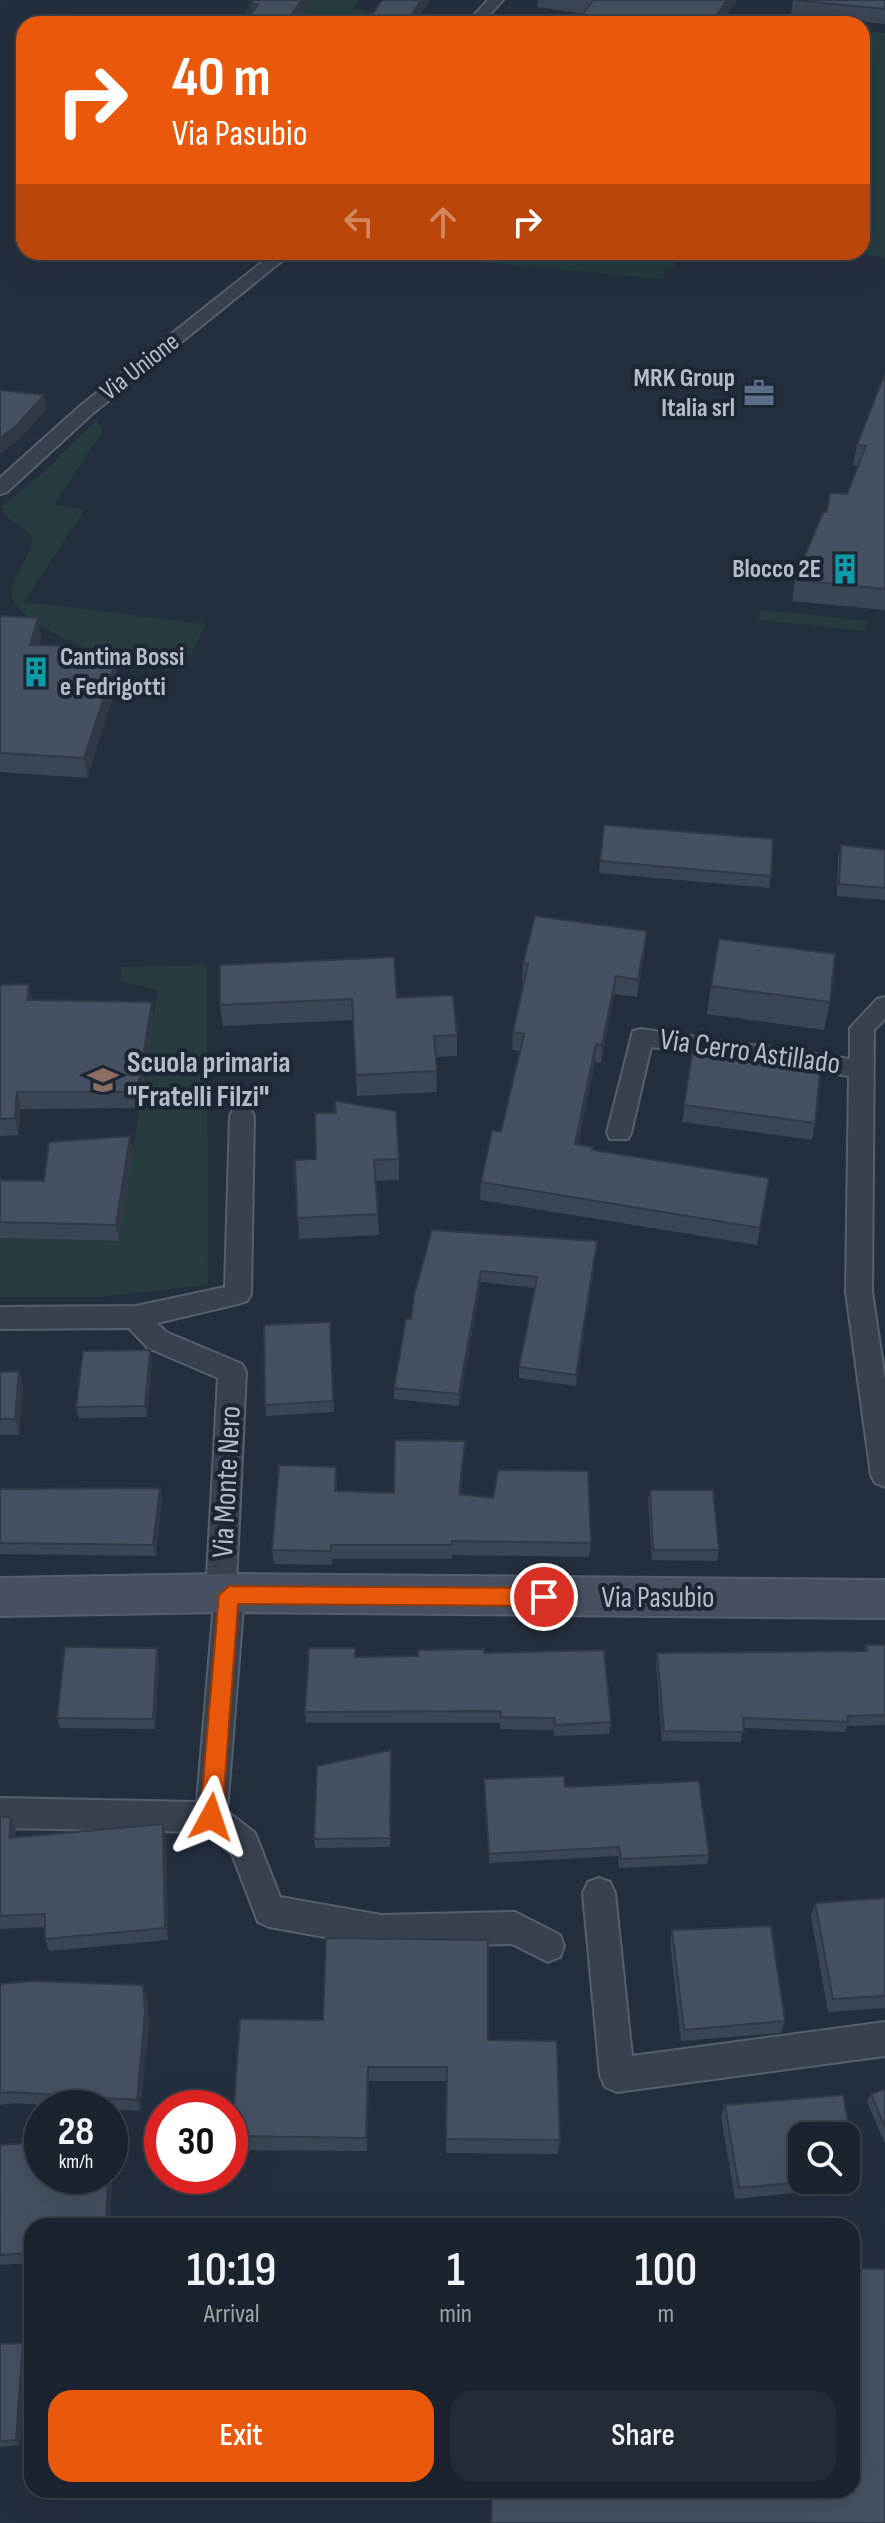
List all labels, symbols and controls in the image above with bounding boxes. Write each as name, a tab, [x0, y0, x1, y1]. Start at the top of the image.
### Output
text: 40 m	[172, 45, 271, 112]
icon: right	[40, 48, 144, 152]
text: Via Pasubio	[172, 113, 308, 156]
icon: left	[337, 200, 381, 244]
icon: ahead	[421, 200, 465, 244]
icon: right	[505, 200, 549, 244]
street label: Via Unione	[94, 326, 186, 408]
place label: MRK Group Italia srl	[634, 363, 735, 424]
office icon: MRK Group Italia srl	[742, 376, 776, 410]
building icon: Blocco 2E	[828, 552, 862, 586]
place label: Blocco 2E	[732, 554, 821, 585]
place label: Cantina Bossi e Fedrigotti	[60, 642, 184, 703]
building icon: Cantina Bossi e Fedrigotti	[19, 655, 53, 689]
street label: Via Cerro Astillado	[657, 1022, 843, 1082]
place label: Scuola primaria "Fratelli Filzi"	[127, 1045, 291, 1115]
school or university icon: Scuola primaria "Fratelli Filzi"	[86, 1063, 120, 1097]
street label: Via Monte Nero	[205, 1405, 249, 1559]
pin	[510, 1563, 578, 1631]
icon: arrive	[522, 1575, 566, 1619]
street label: Via Pasubio	[601, 1580, 715, 1616]
position arrow	[169, 1775, 253, 1859]
speed limit sign: 30	[144, 2090, 248, 2194]
text: 28	[58, 2108, 94, 2156]
map controls	[788, 2122, 860, 2194]
button: search	[788, 2122, 860, 2194]
text: km/h	[59, 2150, 93, 2174]
text: 10:19	[187, 2242, 277, 2299]
text: 1	[447, 2242, 465, 2299]
text: 100	[635, 2242, 697, 2299]
text: Arrival	[204, 2299, 260, 2330]
text: min	[439, 2299, 472, 2330]
text: m	[658, 2299, 674, 2330]
button: Exit	[48, 2390, 434, 2482]
button: Share	[450, 2390, 836, 2482]

